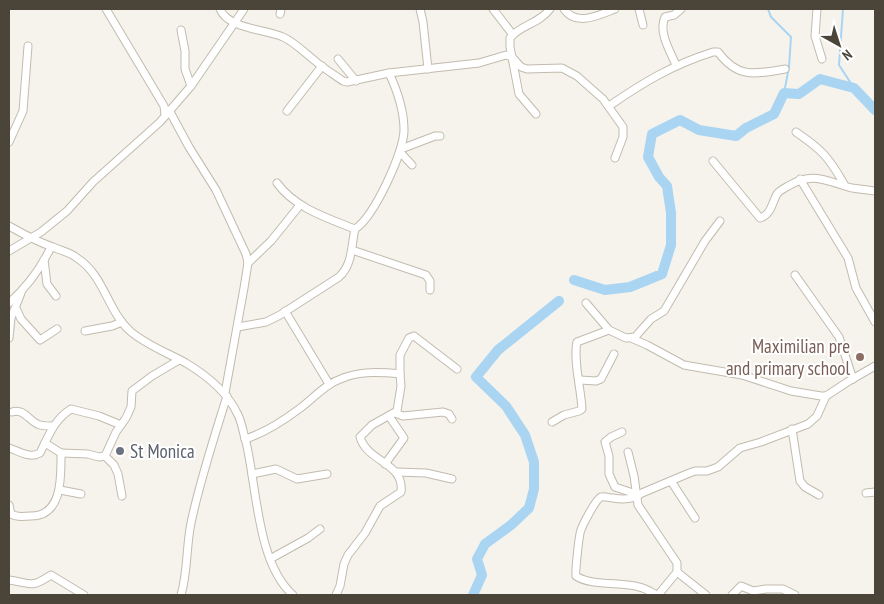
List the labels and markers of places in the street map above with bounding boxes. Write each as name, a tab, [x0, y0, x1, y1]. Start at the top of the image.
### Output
place label: Maximilian pre and primary school	[726, 334, 851, 380]
marker: Maximilian pre and primary school	[854, 351, 866, 363]
place label: St Monica	[130, 439, 195, 463]
marker: St Monica	[114, 445, 126, 457]

